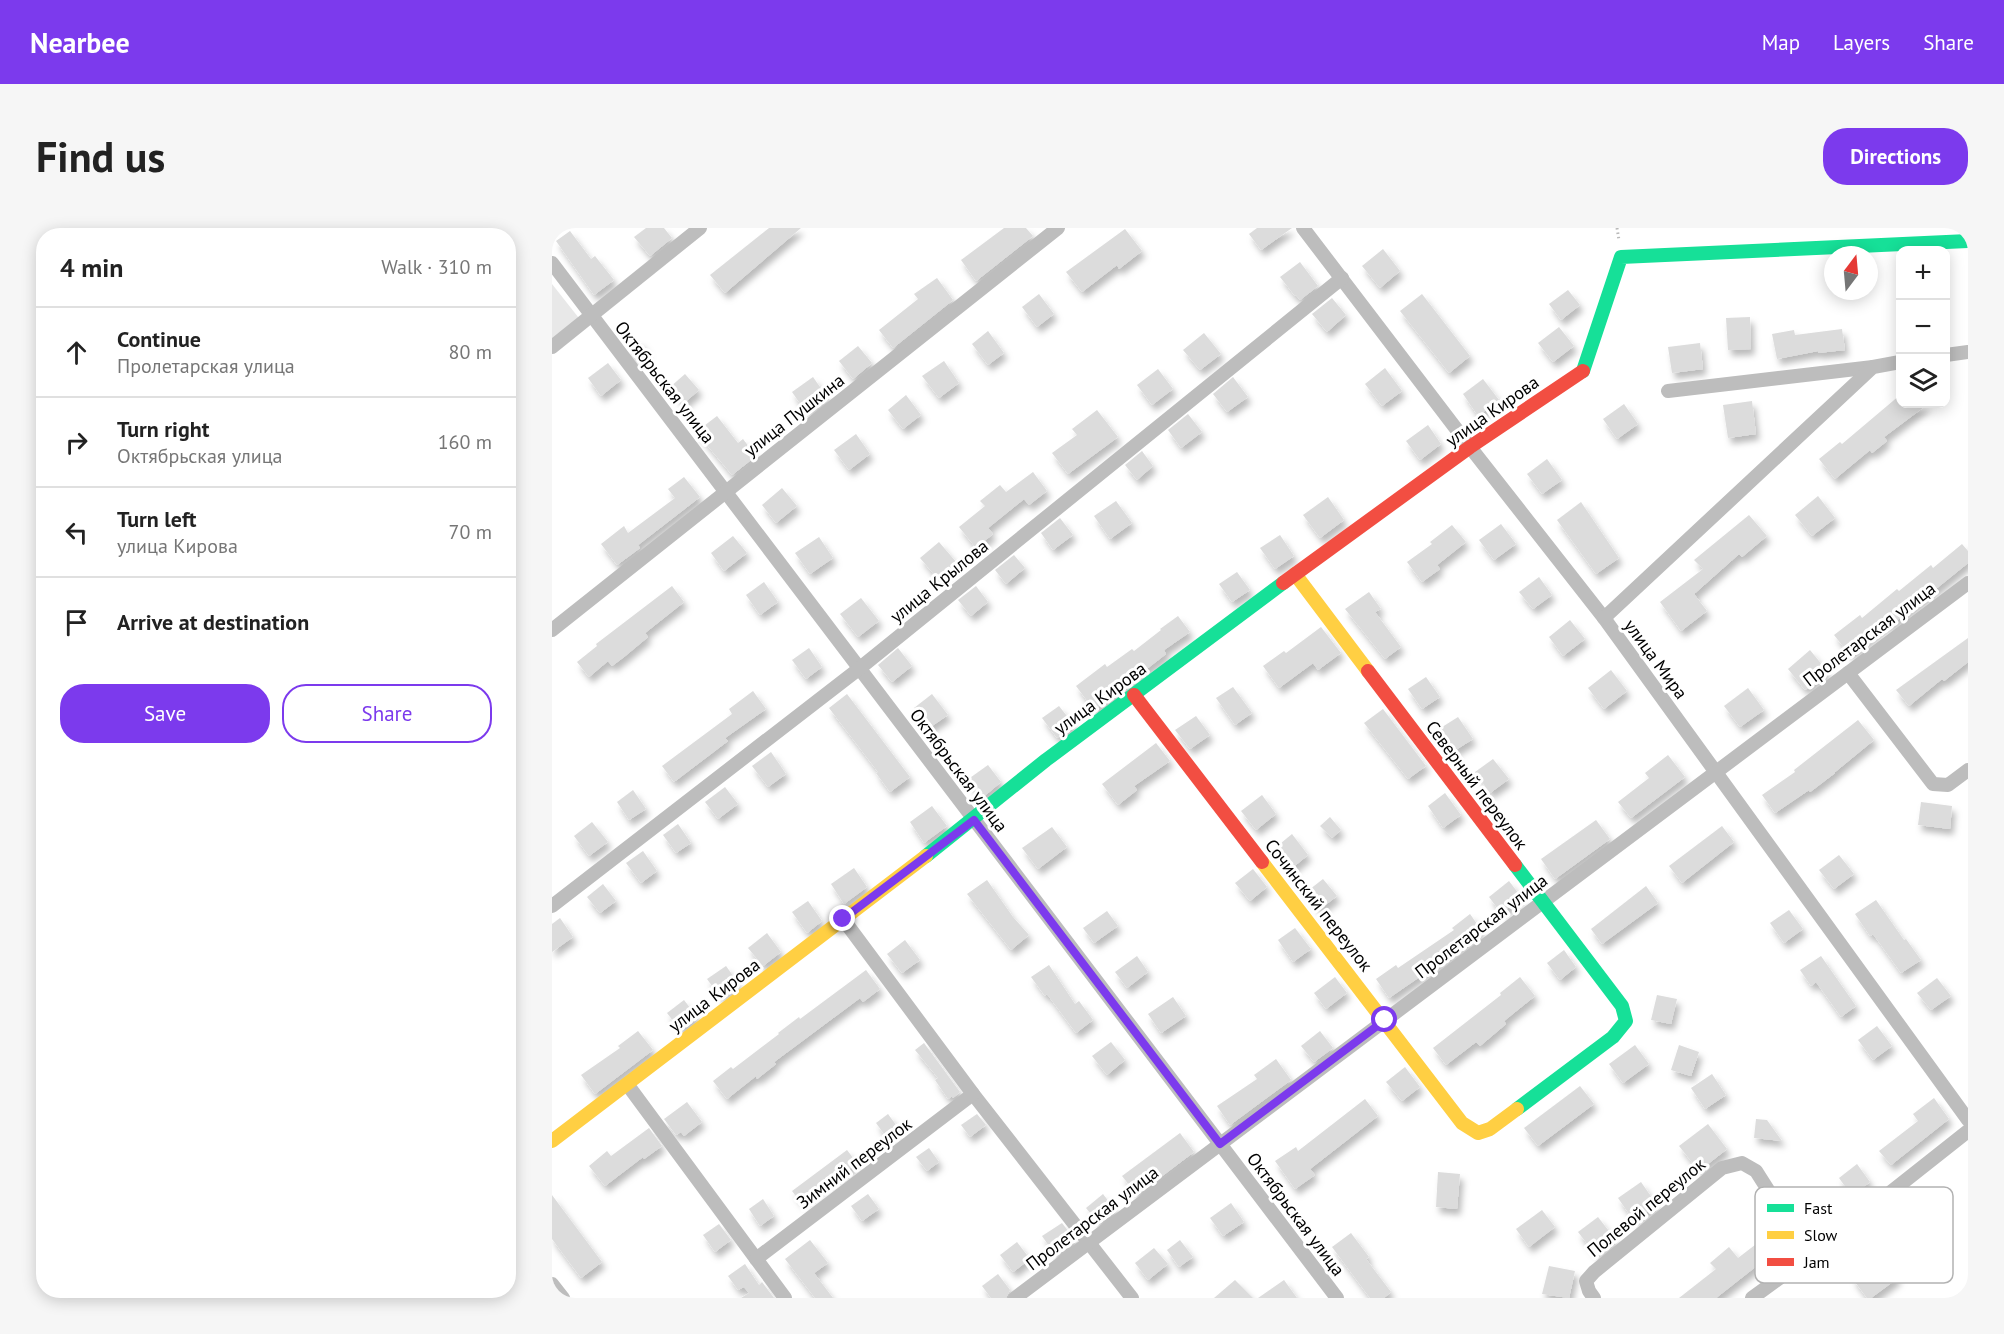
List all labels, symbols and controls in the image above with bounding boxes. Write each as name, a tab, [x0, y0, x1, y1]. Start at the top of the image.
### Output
text: Nearbee	[30, 24, 130, 61]
text: Map	[1762, 29, 1800, 56]
text: Layers	[1833, 29, 1890, 56]
text: Share	[1923, 29, 1974, 56]
button: Directions	[1823, 128, 1968, 185]
text: Find us	[36, 129, 165, 184]
north arrow	[1824, 246, 1878, 300]
map controls	[1896, 246, 1950, 408]
button: +	[1896, 246, 1950, 300]
text: 4 min	[60, 251, 123, 284]
text: Walk · 310 m	[381, 254, 492, 280]
button: −	[1896, 300, 1950, 354]
street label: Октябрьская улица	[610, 316, 720, 448]
text: Continue	[117, 325, 201, 353]
icon: ahead	[60, 336, 93, 369]
text: 80 m	[449, 339, 492, 365]
text: Пролетарская улица	[117, 353, 295, 379]
button: layers	[1896, 354, 1950, 408]
street label: улица Пушкина	[739, 369, 849, 461]
street label: улица Кирова	[1441, 370, 1543, 452]
text: Turn right	[117, 415, 209, 443]
icon: right	[60, 426, 93, 459]
text: 160 m	[438, 429, 492, 455]
text: Октябрьская улица	[117, 443, 283, 469]
text: Turn left	[117, 505, 197, 533]
icon: left	[60, 516, 93, 549]
text: 70 m	[449, 519, 492, 545]
text: улица Кирова	[117, 533, 238, 559]
street label: улица Крылова	[885, 534, 993, 628]
street label: Пролетарская улица	[1798, 577, 1940, 691]
icon: arrive	[60, 606, 93, 639]
text: Arrive at destination	[117, 608, 309, 636]
street label: улица Мира	[1619, 614, 1693, 704]
street label: улица Кирова	[1049, 657, 1151, 739]
button: Save	[60, 684, 270, 743]
button: Share	[282, 684, 492, 743]
street label: Октябрьская улица	[905, 704, 1013, 836]
street label: Северный переулок	[1421, 716, 1533, 854]
street label: Сочинский переулок	[1260, 834, 1378, 976]
street label: Пролетарская улица	[1410, 869, 1552, 983]
route end	[829, 905, 855, 931]
street label: улица Кирова	[664, 953, 764, 1037]
route start	[1371, 1006, 1397, 1032]
street label: Зимний переулок	[792, 1112, 916, 1214]
street label: Октябрьская улица	[1242, 1148, 1350, 1280]
street label: Полевой переулок	[1582, 1152, 1710, 1262]
street label: Пролетарская улица	[1021, 1161, 1163, 1275]
legend	[1755, 1187, 1953, 1283]
text: Fast	[1804, 1198, 1833, 1218]
text: Slow	[1804, 1225, 1838, 1245]
text: Jam	[1803, 1252, 1830, 1272]

